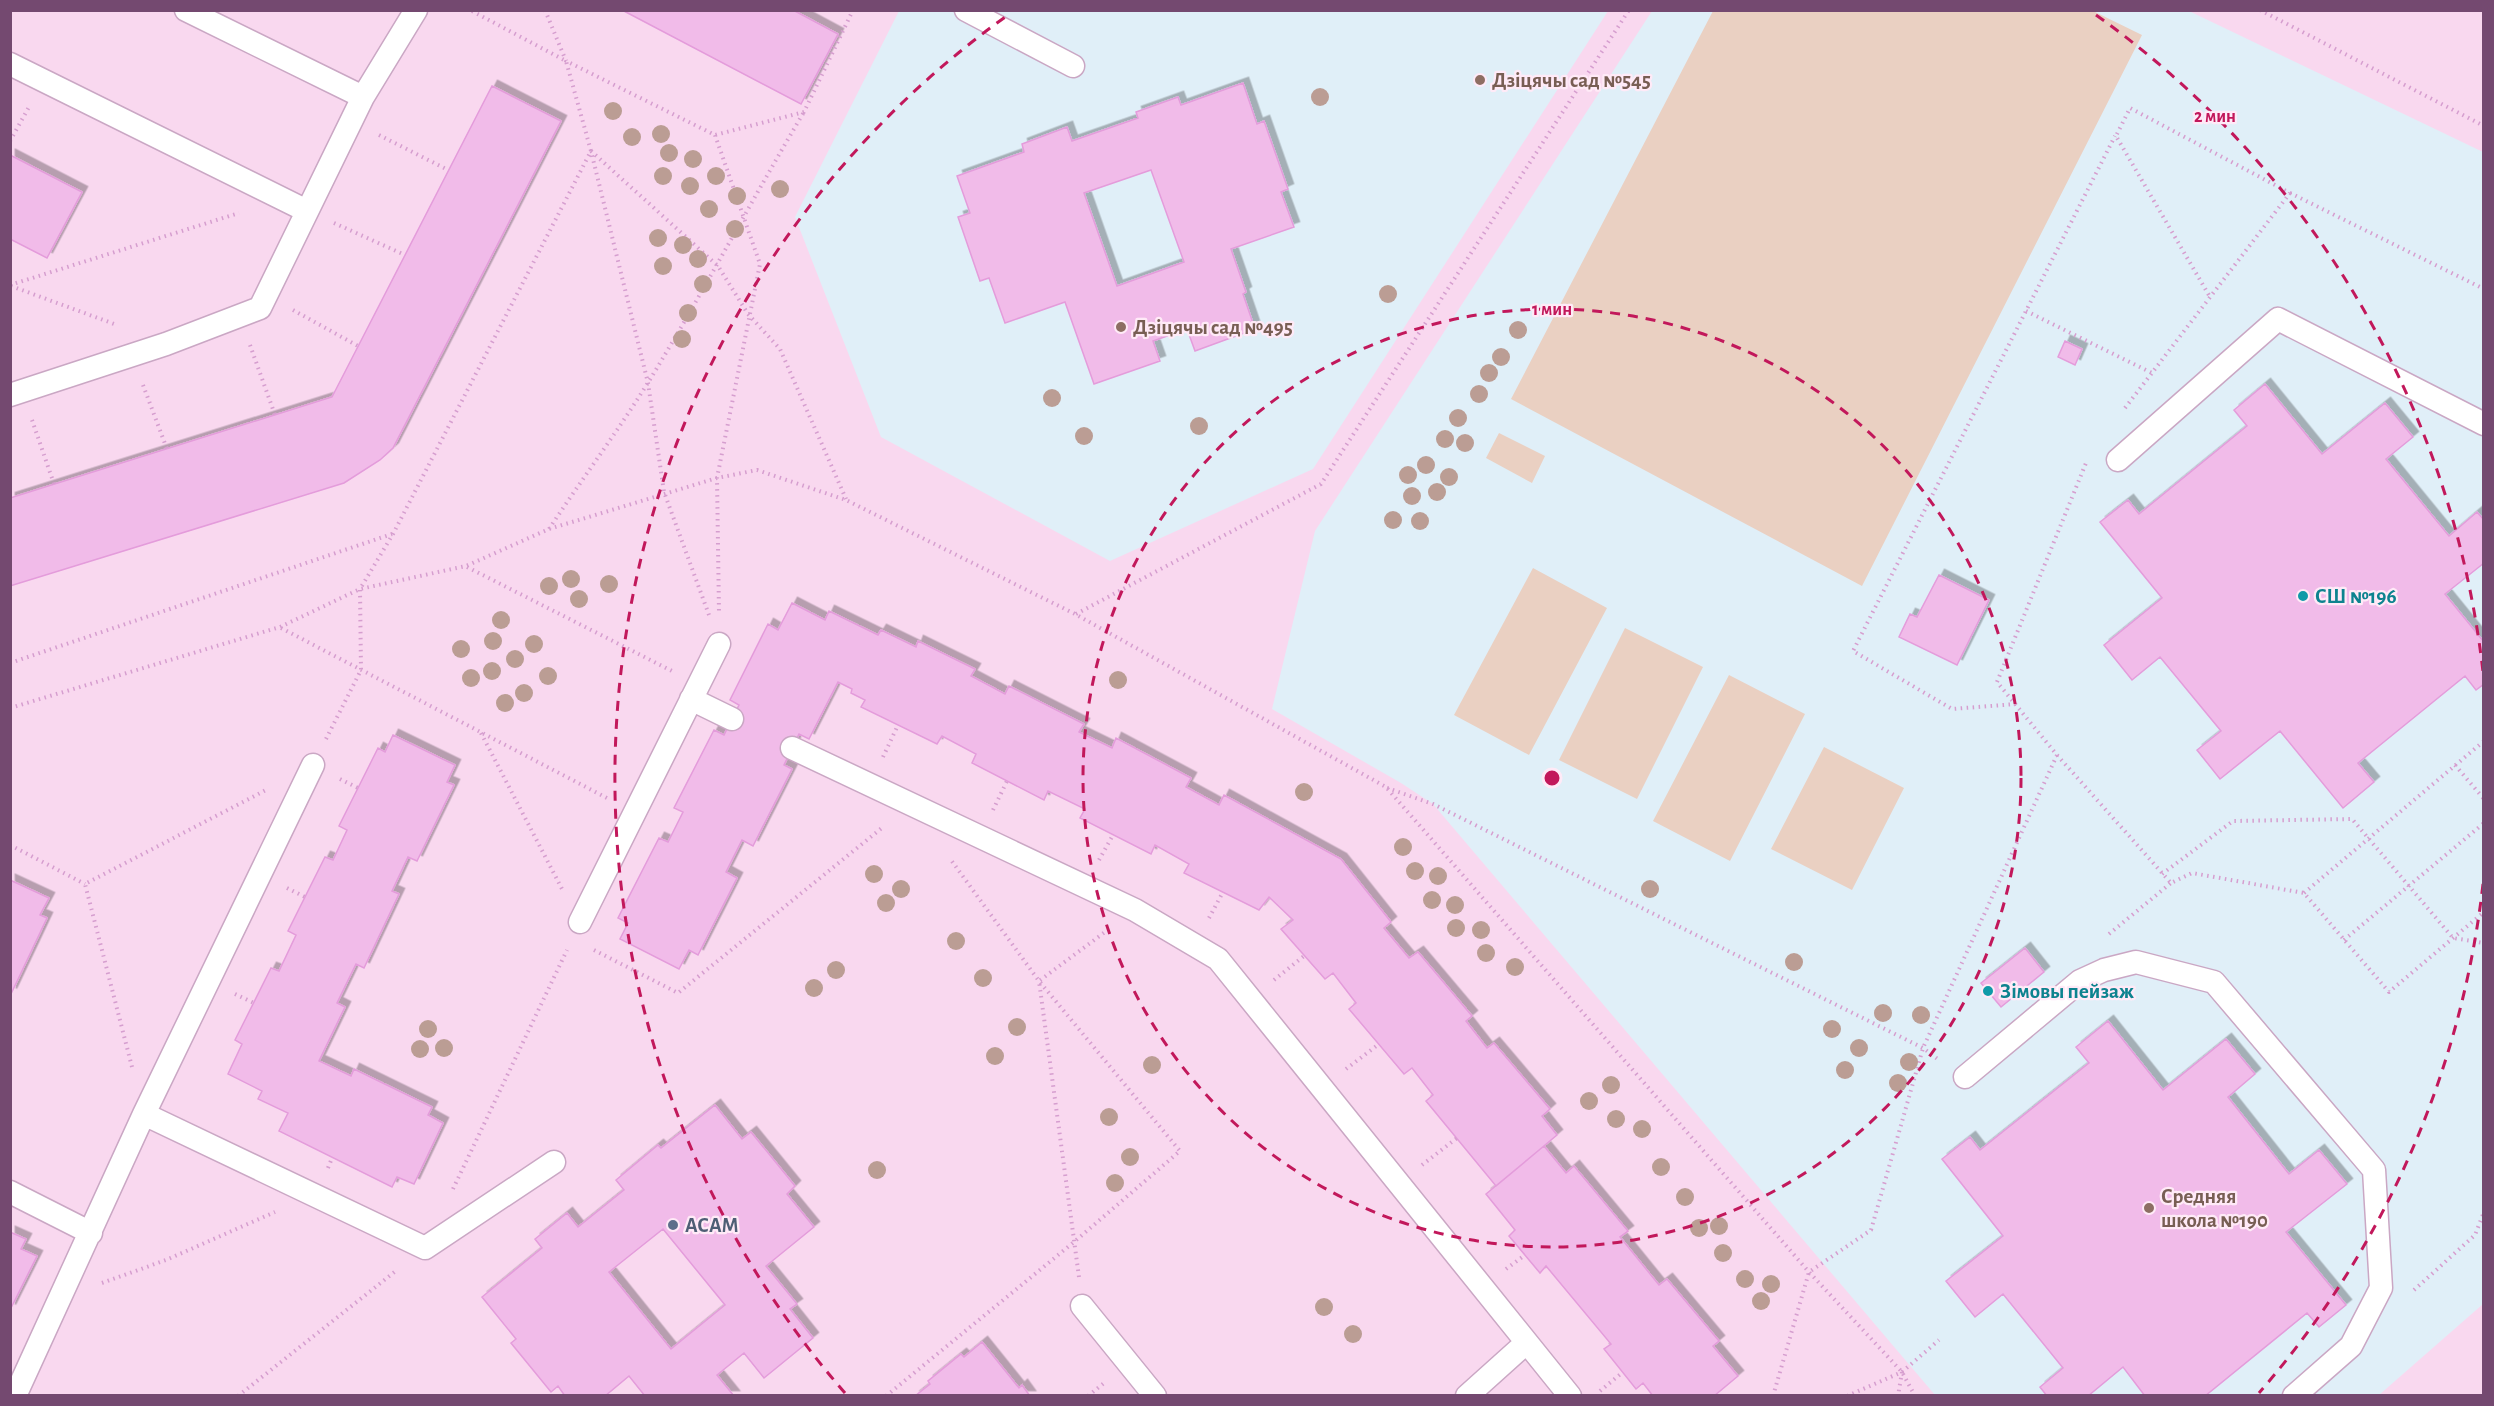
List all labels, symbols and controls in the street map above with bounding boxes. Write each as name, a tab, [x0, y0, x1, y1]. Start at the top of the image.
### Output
place label: Дзіцячы сад №545	[1492, 70, 1651, 91]
marker: Дзіцячы сад №545	[1473, 73, 1487, 87]
text: 2 мин	[2194, 108, 2236, 126]
text: 1 мин	[1532, 301, 1572, 319]
place label: Дзіцячы сад №495	[1133, 317, 1293, 338]
marker: Дзіцячы сад №495	[1114, 320, 1128, 334]
place label: СШ №196	[2315, 586, 2397, 607]
marker: СШ №196	[2296, 589, 2310, 603]
centre of rings	[1542, 768, 1562, 788]
place label: Зімовы пейзаж	[2000, 981, 2134, 1002]
marker: Зімовы пейзаж	[1981, 984, 1995, 998]
place label: Средняя школа №190	[2161, 1186, 2268, 1231]
marker: Средняя школа №190	[2142, 1201, 2156, 1215]
place label: АСАМ	[685, 1215, 739, 1236]
marker: АСАМ	[666, 1218, 680, 1232]

